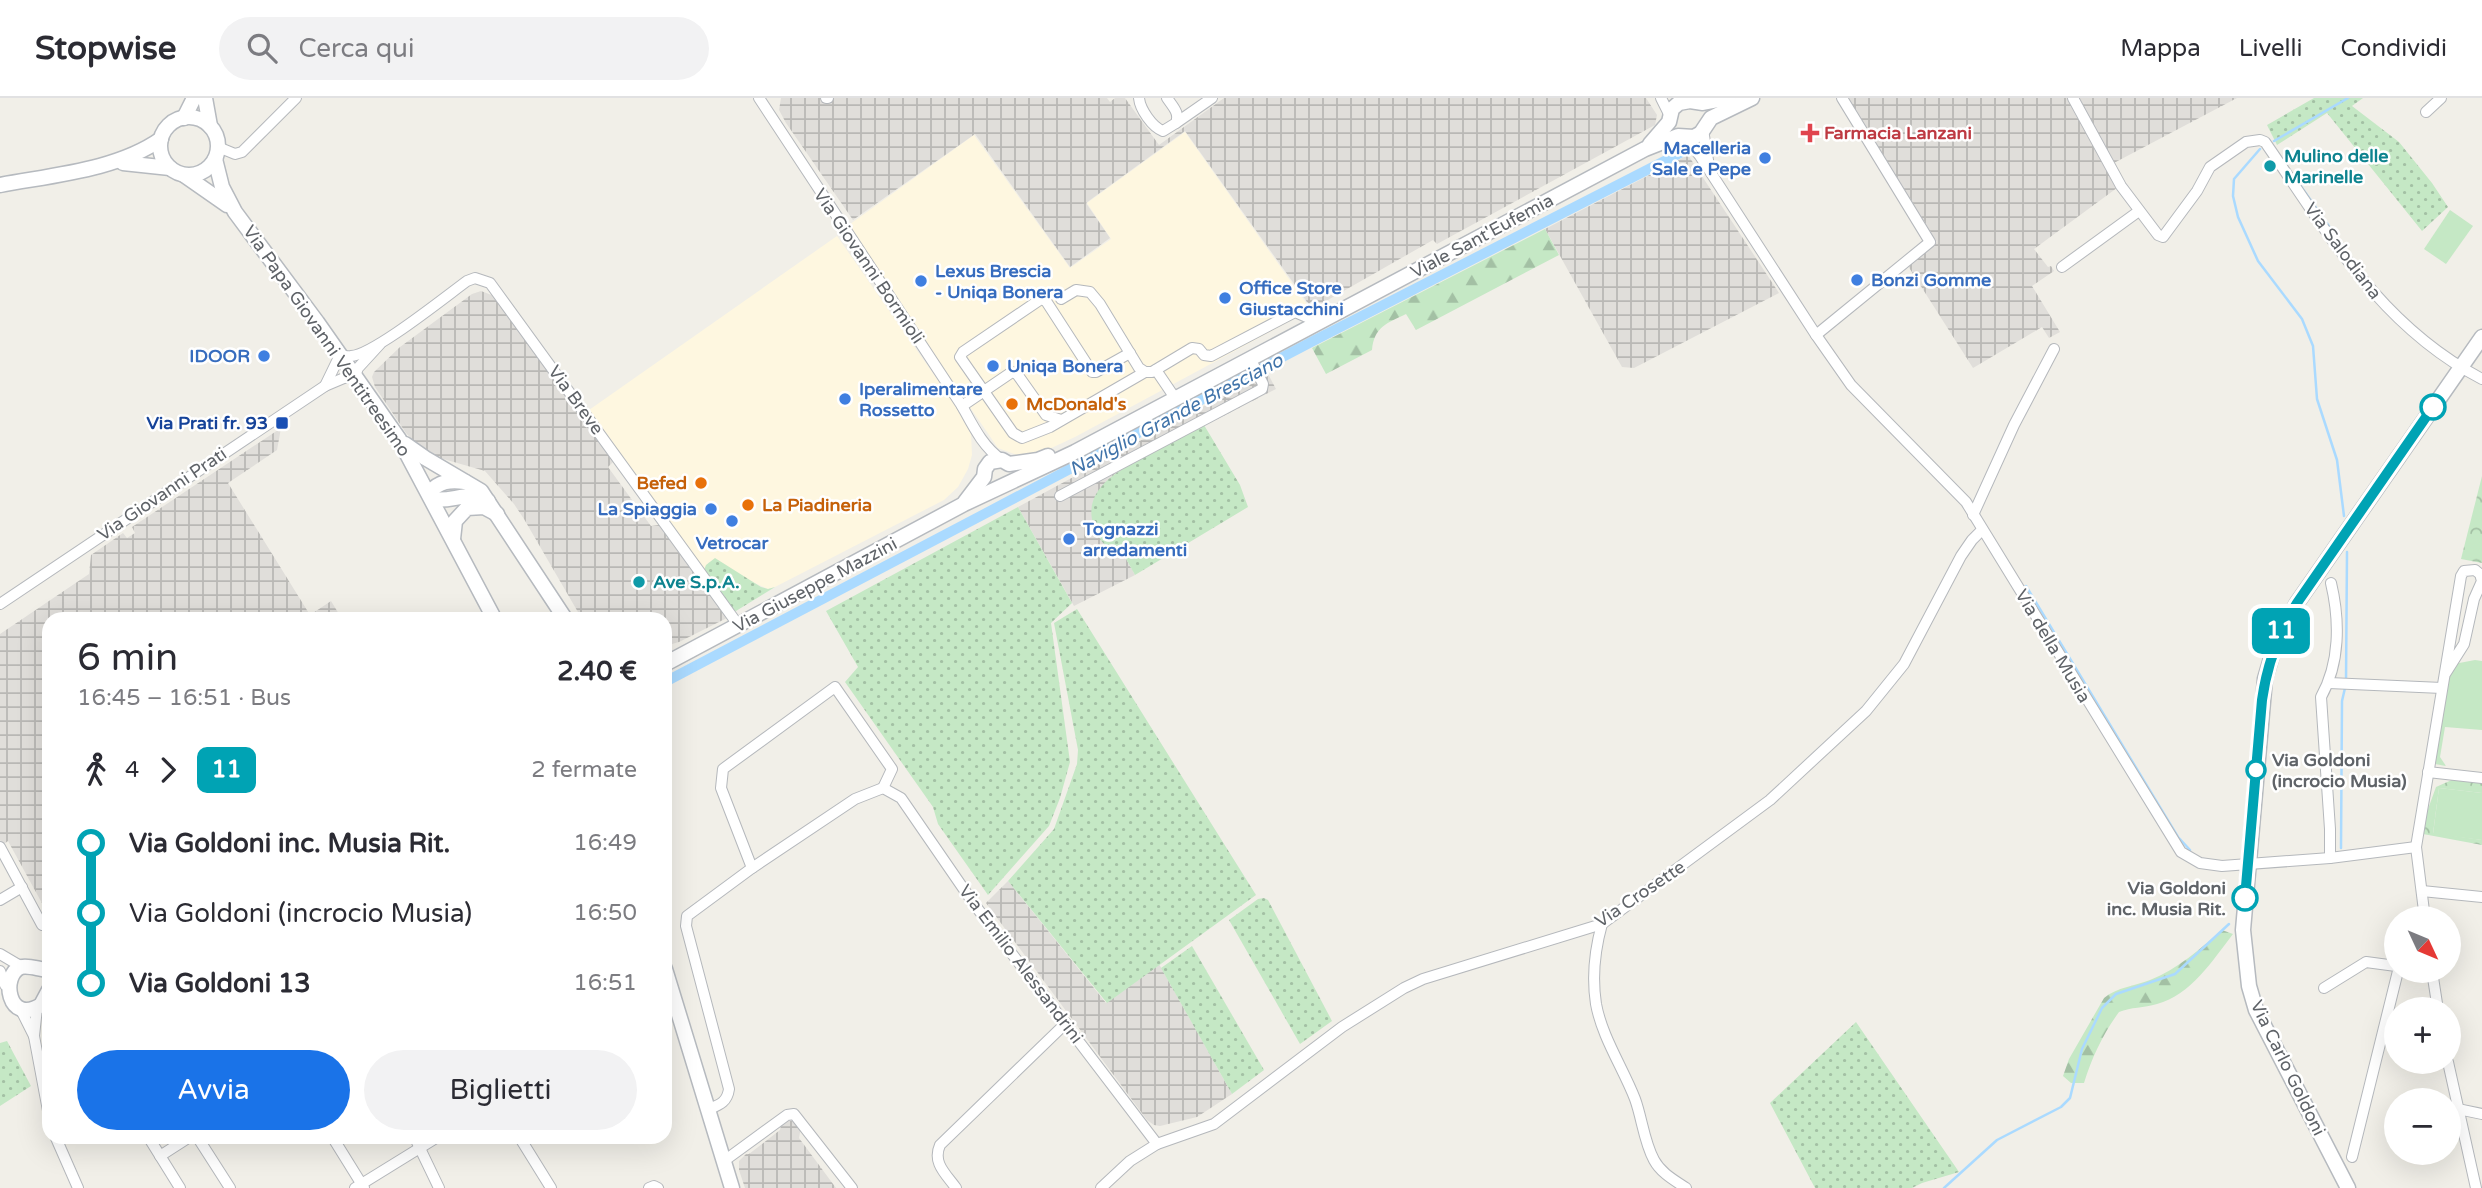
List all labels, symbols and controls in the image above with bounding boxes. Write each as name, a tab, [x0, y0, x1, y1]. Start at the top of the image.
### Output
search box	[219, 17, 709, 80]
text: Stopwise	[35, 29, 177, 68]
icon: search	[243, 29, 281, 67]
text: Cerca qui	[299, 33, 414, 64]
text: Mappa	[2120, 34, 2201, 63]
text: Livelli	[2239, 34, 2303, 63]
text: Condividi	[2341, 34, 2447, 63]
place label: Farmacia Lanzani	[1824, 122, 1972, 144]
marker: Farmacia Lanzani	[1802, 125, 1818, 141]
place label: Macelleria Sale e Pepe	[1652, 137, 1751, 180]
place label: Mulino delle Marinelle	[2284, 145, 2388, 188]
marker: Macelleria Sale e Pepe	[1757, 150, 1773, 166]
marker: Mulino delle Marinelle	[2262, 158, 2278, 174]
street label: Via Giovanni Bormioli	[809, 184, 929, 348]
street label: Viale Sant'Eufemia	[1407, 189, 1557, 283]
street label: Via Salodiana	[2300, 198, 2386, 304]
street label: Via Papa Giovanni Ventitreesimo	[238, 221, 416, 461]
place label: Lexus Brescia - Uniqa Bonera	[935, 260, 1063, 303]
place label: Bonzi Gomme	[1871, 269, 1991, 291]
marker: Bonzi Gomme	[1849, 272, 1865, 288]
marker: Lexus Brescia - Uniqa Bonera	[913, 273, 929, 289]
place label: Office Store Giustacchini	[1239, 277, 1344, 320]
marker: Office Store Giustacchini	[1217, 290, 1233, 306]
place label: IDOOR	[189, 345, 250, 367]
marker: IDOOR	[256, 348, 272, 364]
water label: Naviglio Grande Bresciano	[1065, 349, 1288, 481]
place label: Uniqa Bonera	[1007, 355, 1123, 377]
marker: Uniqa Bonera	[985, 358, 1001, 374]
street label: Via Breve	[544, 361, 608, 439]
place label: Iperalimentare Rossetto	[859, 378, 983, 421]
marker: Iperalimentare Rossetto	[837, 391, 853, 407]
place label: McDonald's	[1026, 393, 1127, 415]
unlabelled marker	[2420, 394, 2446, 420]
marker: McDonald's	[1004, 396, 1020, 412]
place label: Via Prati fr. 93	[146, 412, 268, 434]
marker: Via Prati fr. 93	[274, 415, 290, 431]
street label: Via Giovanni Prati	[93, 443, 231, 545]
place label: Befed	[637, 472, 687, 494]
marker: Befed	[693, 475, 709, 491]
place label: La Piadineria	[762, 494, 872, 516]
marker: La Piadineria	[740, 497, 756, 513]
place label: La Spiaggia	[598, 498, 697, 520]
marker: La Spiaggia	[703, 501, 719, 517]
marker: Vetrocar	[724, 513, 740, 529]
place label: Tognazzi arredamenti	[1082, 518, 1187, 561]
marker: Tognazzi arredamenti	[1061, 531, 1077, 547]
place label: Vetrocar	[696, 532, 769, 554]
street label: Via Giuseppe Mazzini	[729, 532, 901, 638]
place label: Ave S.p.A.	[653, 571, 740, 593]
marker: Ave S.p.A.	[631, 574, 647, 590]
street label: Via della Musia	[2011, 585, 2095, 707]
line badge: 11	[2250, 608, 2312, 654]
text: 11	[2266, 616, 2296, 645]
text: 6 min	[77, 635, 178, 681]
text: 2.40 €	[557, 656, 637, 687]
text: 16:45 – 16:51 · Bus	[77, 684, 291, 712]
place label: Via Goldoni (incrocio Musia)	[2272, 749, 2407, 792]
icon: walk	[77, 751, 115, 789]
icon: forward	[149, 751, 187, 789]
text: 11	[211, 755, 242, 784]
text: 4	[125, 756, 139, 784]
text: 2 fermate	[531, 756, 637, 784]
marker: Via Goldoni (incrocio Musia)	[2246, 760, 2266, 780]
text: Via Goldoni inc. Musia Rit.	[129, 828, 450, 859]
text: 16:49	[573, 829, 637, 857]
street label: Via Crosette	[1591, 856, 1689, 932]
place label: Via Goldoni inc. Musia Rit.	[2107, 877, 2226, 920]
street label: Via Emilio Alessandrini	[954, 880, 1088, 1048]
marker: Via Goldoni inc. Musia Rit.	[2232, 885, 2258, 911]
text: Via Goldoni (incrocio Musia)	[129, 898, 472, 929]
text: 16:50	[573, 899, 637, 927]
north arrow	[2384, 906, 2460, 984]
map controls	[2384, 906, 2461, 1165]
text: Via Goldoni 13	[129, 968, 311, 999]
text: 16:51	[573, 969, 637, 997]
street label: Via Carlo Goldoni	[2246, 997, 2330, 1139]
button: +	[2384, 997, 2461, 1074]
button: Avvia	[77, 1050, 350, 1130]
button: Biglietti	[364, 1050, 637, 1130]
button: −	[2384, 1088, 2461, 1165]

